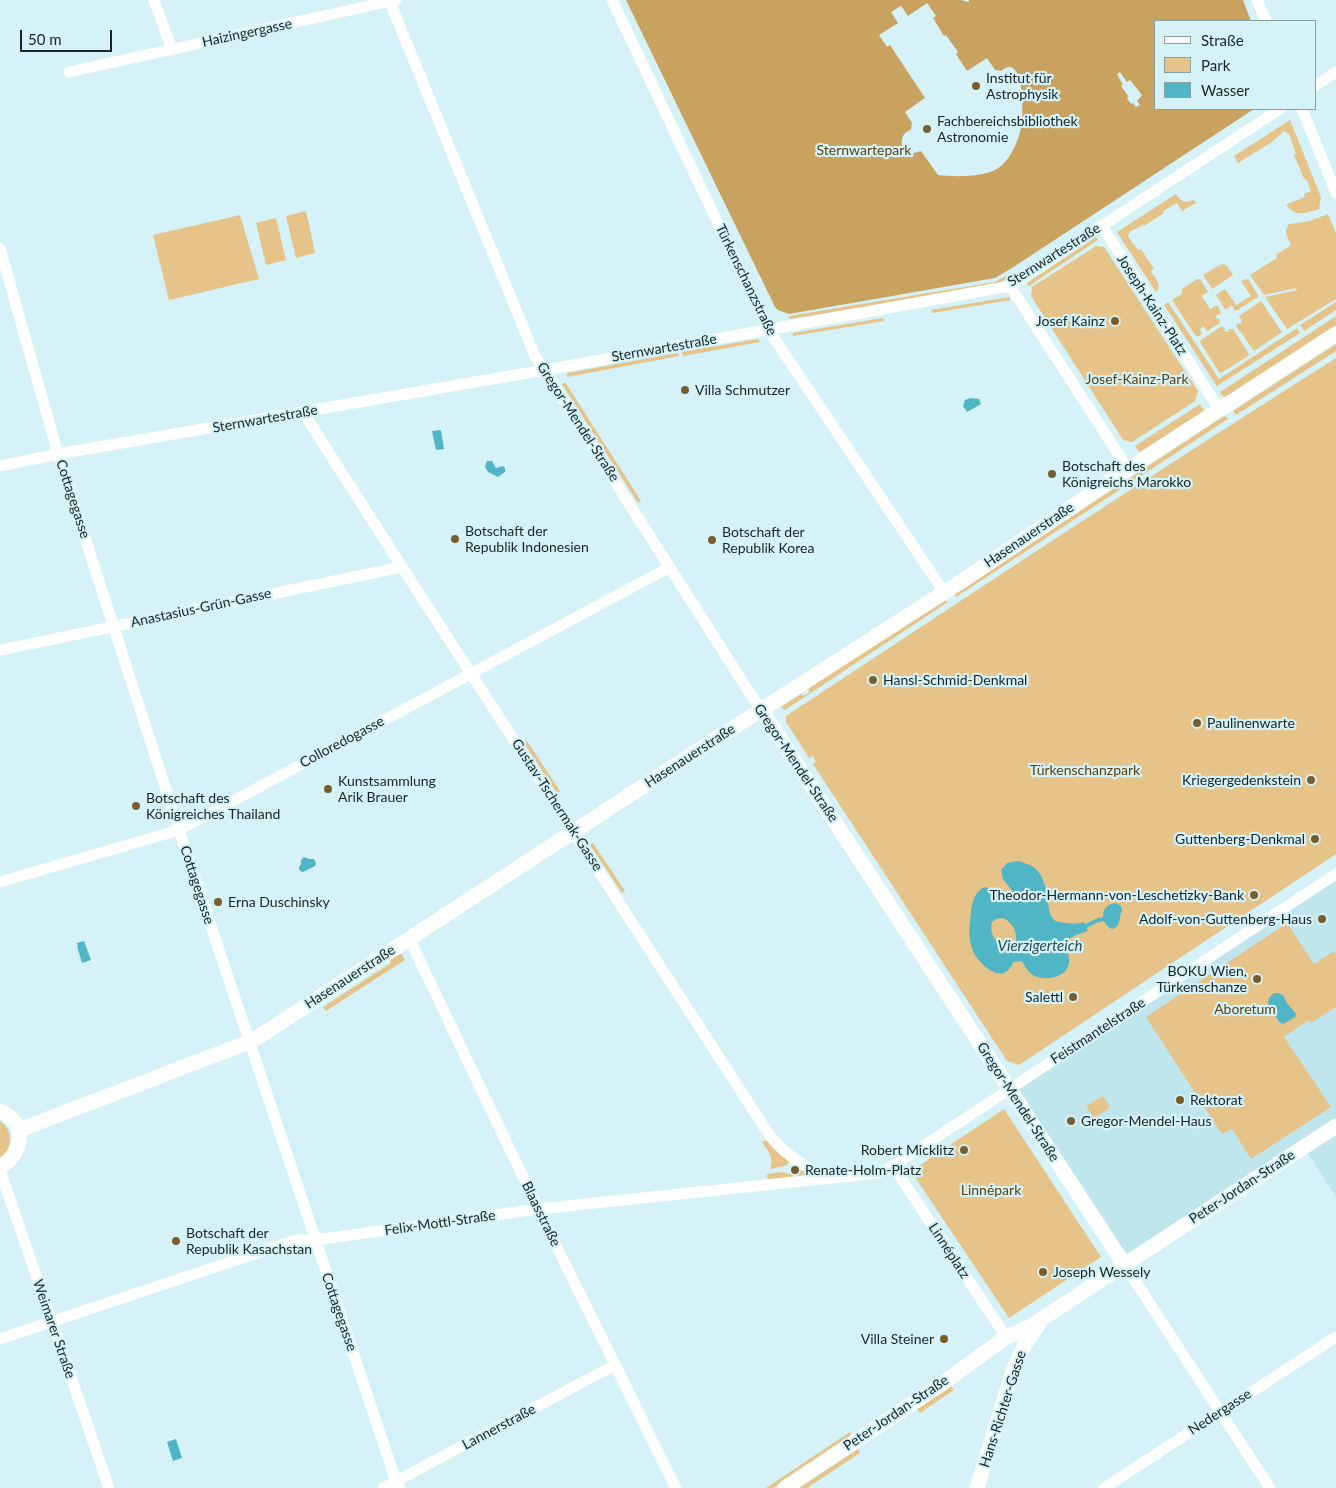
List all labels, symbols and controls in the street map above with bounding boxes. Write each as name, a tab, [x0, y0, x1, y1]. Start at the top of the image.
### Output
street label: Haizingergasse	[200, 15, 294, 51]
scale bar	[22, 20, 115, 52]
legend	[1154, 20, 1316, 110]
text: 50 m	[28, 30, 62, 48]
text: Straße	[1201, 31, 1244, 49]
text: Park	[1201, 56, 1230, 74]
place label: Institut für Astrophysik	[986, 70, 1058, 102]
marker: Institut für Astrophysik	[970, 80, 982, 92]
text: Wasser	[1201, 81, 1250, 99]
place label: Fachbereichsbibliothek Astronomie	[937, 113, 1078, 146]
marker: Fachbereichsbibliothek Astronomie	[921, 123, 933, 135]
park label: Sternwartepark	[817, 142, 911, 158]
street label: Sternwartestraße	[1004, 220, 1104, 290]
street label: Türkenschanzstraße	[712, 222, 780, 338]
street label: Joseph-Kainz-Platz	[1113, 252, 1191, 358]
place label: Josef Kainz	[1036, 313, 1105, 329]
marker: Josef Kainz	[1109, 315, 1121, 327]
street label: Sternwartestraße	[610, 330, 718, 366]
street label: Gregor-Mendel-Straße	[533, 359, 623, 485]
park label: Josef-Kainz-Park	[1085, 371, 1189, 387]
place label: Villa Schmutzer	[695, 382, 790, 398]
marker: Villa Schmutzer	[679, 384, 691, 396]
street label: Sternwartestraße	[211, 401, 319, 437]
street label: Cottagegasse	[52, 457, 94, 541]
place label: Botschaft des Königreichs Marokko	[1062, 458, 1191, 491]
marker: Botschaft des Königreichs Marokko	[1046, 468, 1058, 480]
street label: Hasenauerstraße	[981, 499, 1077, 571]
place label: Botschaft der Republik Indonesien	[465, 523, 589, 556]
place label: Botschaft der Republik Korea	[722, 524, 814, 556]
marker: Botschaft der Republik Indonesien	[449, 533, 461, 545]
marker: Botschaft der Republik Korea	[706, 534, 718, 546]
street label: Anastasius-Grün-Gasse	[129, 585, 273, 631]
place label: Hansl-Schmid-Denkmal	[883, 672, 1027, 688]
marker: Hansl-Schmid-Denkmal	[867, 674, 879, 686]
street label: Gregor-Mendel-Straße	[750, 701, 842, 825]
street label: Colloredogasse	[297, 713, 387, 771]
place label: Paulinenwarte	[1207, 715, 1295, 731]
marker: Paulinenwarte	[1191, 717, 1203, 729]
street label: Hasenauerstraße	[642, 721, 738, 791]
street label: Gustav-Tschermak-Gasse	[508, 736, 606, 874]
park label: Türkenschanzpark	[1030, 762, 1140, 778]
place label: Kriegergedenkstein	[1182, 772, 1301, 788]
place label: Kunstsammlung Arik Brauer	[338, 773, 436, 806]
marker: Kriegergedenkstein	[1305, 774, 1317, 786]
marker: Kunstsammlung Arik Brauer	[322, 783, 334, 795]
place label: Botschaft des Königreiches Thailand	[146, 790, 280, 822]
marker: Botschaft des Königreiches Thailand	[130, 800, 142, 812]
place label: Guttenberg-Denkmal	[1175, 831, 1305, 847]
marker: Guttenberg-Denkmal	[1309, 833, 1321, 845]
street label: Cottagegasse	[176, 843, 218, 927]
place label: Theodor-Hermann-von-Leschetizky-Bank	[989, 887, 1244, 903]
marker: Theodor-Hermann-von-Leschetizky-Bank	[1248, 889, 1260, 901]
place label: Erna Duschinsky	[228, 894, 330, 910]
marker: Erna Duschinsky	[212, 896, 224, 908]
place label: Adolf-von-Guttenberg-Haus	[1139, 911, 1312, 927]
marker: Adolf-von-Guttenberg-Haus	[1316, 913, 1328, 925]
water label: Vierzigerteich	[998, 937, 1082, 955]
street label: Hasenauerstraße	[302, 942, 398, 1012]
place label: BOKU Wien, Türkenschanze	[1156, 963, 1247, 996]
marker: BOKU Wien, Türkenschanze	[1251, 973, 1263, 985]
place label: Salettl	[1025, 989, 1063, 1005]
marker: Salettl	[1067, 991, 1079, 1003]
street label: Feistmantelstraße	[1047, 994, 1149, 1068]
park label: Aboretum	[1214, 1001, 1276, 1017]
street label: Gregor-Mendel-Straße	[973, 1039, 1063, 1165]
place label: Rektorat	[1190, 1092, 1243, 1108]
marker: Rektorat	[1174, 1094, 1186, 1106]
place label: Gregor-Mendel-Haus	[1081, 1113, 1211, 1129]
marker: Gregor-Mendel-Haus	[1065, 1115, 1077, 1127]
place label: Robert Micklitz	[861, 1142, 954, 1158]
marker: Robert Micklitz	[958, 1144, 970, 1156]
street label: Peter-Jordan-Straße	[1186, 1146, 1298, 1228]
place label: Renate-Holm-Platz	[805, 1162, 921, 1178]
marker: Renate-Holm-Platz	[789, 1164, 801, 1176]
street label: Blaasstraße	[518, 1179, 564, 1249]
park label: Linnépark	[961, 1182, 1021, 1198]
street label: Felix-Mottl-Straße	[384, 1207, 496, 1239]
street label: Linnéplatz	[925, 1220, 973, 1282]
place label: Botschaft der Republik Kasachstan	[186, 1225, 312, 1258]
marker: Botschaft der Republik Kasachstan	[170, 1235, 182, 1247]
place label: Joseph Wessely	[1053, 1264, 1150, 1280]
marker: Joseph Wessely	[1037, 1266, 1049, 1278]
street label: Cottagegasse	[318, 1271, 360, 1353]
street label: Weimarer Straße	[29, 1277, 79, 1381]
place label: Villa Steiner	[861, 1331, 934, 1347]
marker: Villa Steiner	[938, 1333, 950, 1345]
street label: Hans-Richter-Gasse	[976, 1348, 1030, 1470]
street label: Peter-Jordan-Straße	[840, 1372, 952, 1454]
street label: Nedergasse	[1185, 1385, 1255, 1439]
street label: Lannerstraße	[459, 1401, 539, 1453]

